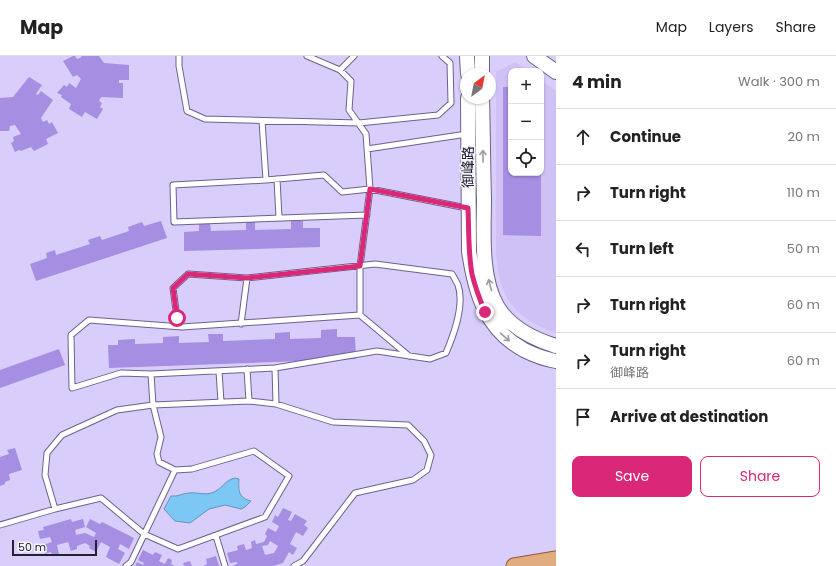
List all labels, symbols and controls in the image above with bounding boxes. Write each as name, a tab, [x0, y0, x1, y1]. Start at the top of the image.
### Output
text: Map	[20, 14, 63, 41]
text: Map	[656, 17, 687, 37]
text: Layers	[709, 17, 753, 37]
text: Share	[775, 17, 816, 37]
north arrow	[460, 68, 496, 104]
map controls	[508, 68, 544, 176]
button: +	[508, 68, 544, 104]
text: 4 min	[572, 70, 622, 94]
text: Walk · 300 m	[738, 72, 820, 91]
button: −	[508, 104, 544, 140]
icon: ahead	[572, 126, 594, 148]
text: Continue	[610, 126, 681, 147]
text: 20 m	[787, 127, 820, 146]
button: locate	[508, 140, 544, 176]
street label: 御峰路	[458, 146, 478, 188]
one-way arrow	[479, 150, 487, 163]
icon: right	[572, 182, 594, 204]
text: Turn right	[610, 182, 686, 203]
text: 110 m	[787, 183, 820, 202]
icon: left	[572, 238, 594, 260]
text: Turn left	[610, 238, 674, 259]
text: 50 m	[787, 239, 820, 258]
one-way arrow	[486, 279, 493, 292]
icon: right	[572, 294, 594, 316]
text: Turn right	[610, 294, 686, 315]
text: 60 m	[787, 295, 820, 314]
route end	[476, 303, 494, 321]
route start	[168, 309, 186, 327]
one-way arrow	[500, 333, 511, 342]
text: Turn right	[610, 340, 686, 361]
icon: right	[572, 350, 594, 372]
text: 60 m	[787, 351, 820, 370]
text: 御峰路	[610, 363, 649, 382]
icon: arrive	[572, 406, 594, 428]
text: Arrive at destination	[610, 406, 768, 427]
button: Save	[572, 456, 692, 497]
button: Share	[700, 456, 820, 497]
scale bar	[12, 538, 97, 557]
text: 50 m	[18, 539, 46, 555]

